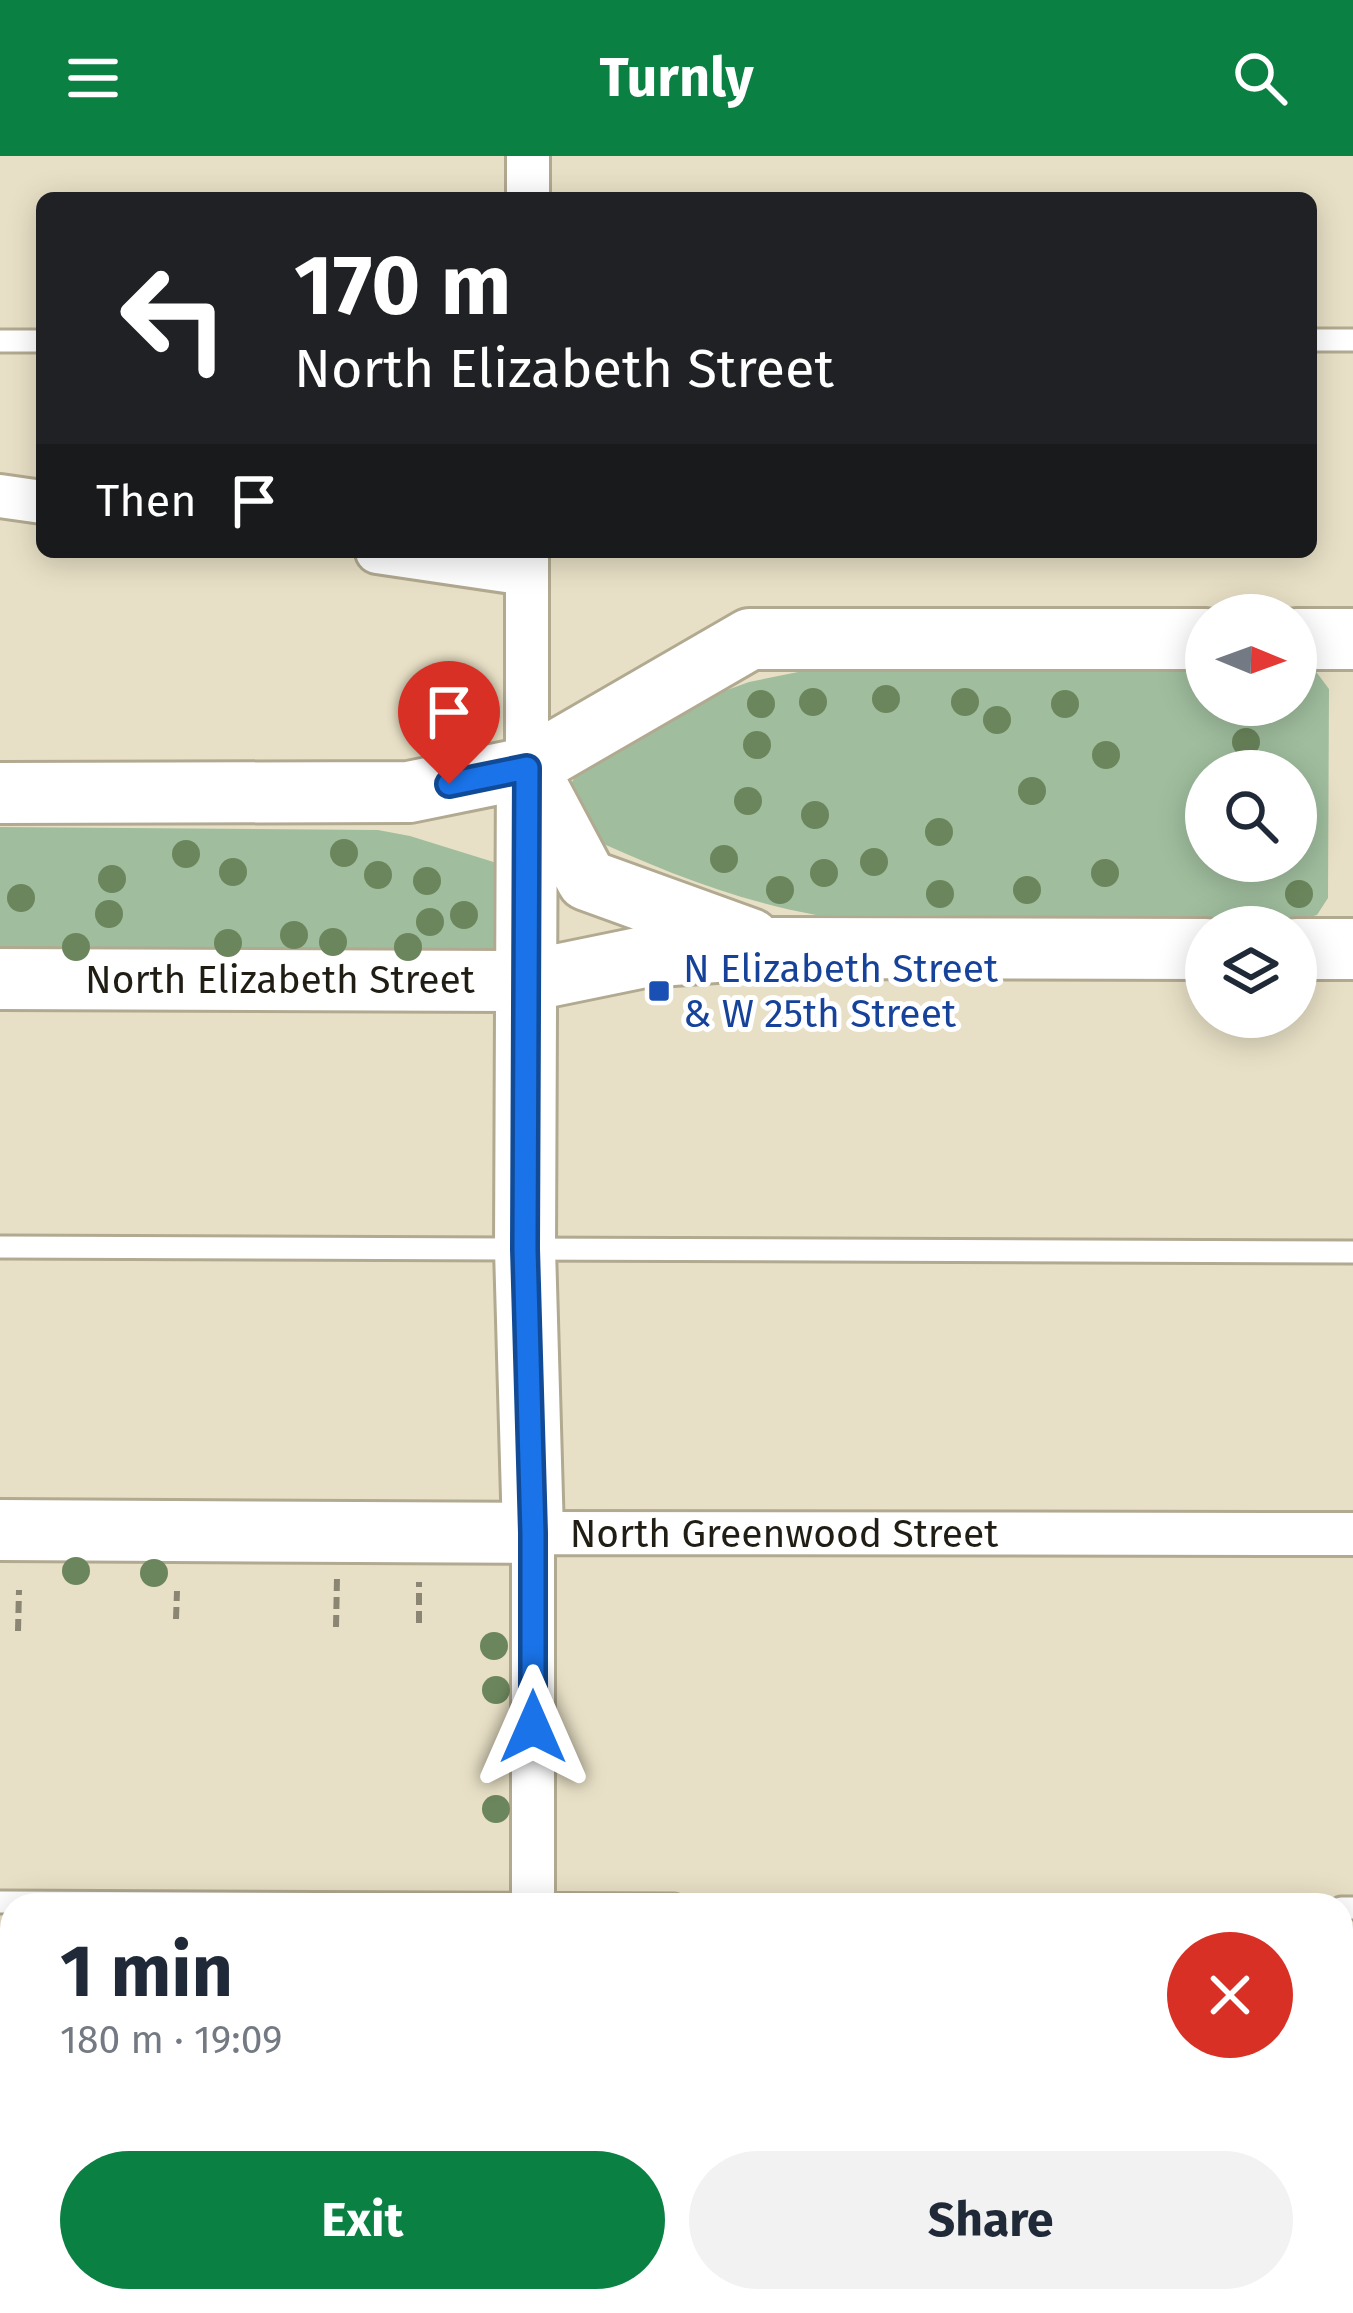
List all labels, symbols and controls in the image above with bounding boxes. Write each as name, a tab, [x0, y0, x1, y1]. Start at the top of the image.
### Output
icon: menu	[60, 45, 126, 111]
icon: search	[1227, 45, 1293, 111]
text: Turnly	[599, 46, 754, 110]
text: 170 m	[294, 235, 511, 336]
icon: left	[96, 240, 252, 396]
text: North Elizabeth Street	[294, 337, 834, 401]
icon: arrive	[221, 468, 287, 534]
text: Then	[96, 474, 197, 528]
north arrow	[1185, 594, 1317, 726]
map controls	[1185, 594, 1317, 1038]
pin	[398, 661, 500, 784]
icon: arrive	[416, 679, 482, 745]
button: search	[1185, 750, 1317, 882]
button: layers	[1185, 906, 1317, 1038]
place label: N Elizabeth Street & W 25th Street	[683, 946, 999, 1037]
street label: North Elizabeth Street	[85, 957, 476, 1003]
marker: N Elizabeth Street & W 25th Street	[646, 978, 672, 1004]
street label: North Greenwood Street	[570, 1511, 999, 1557]
position arrow	[470, 1664, 596, 1790]
text: 1 min	[60, 1929, 233, 2015]
button: close	[1167, 1932, 1293, 2058]
text: 180 m · 19:09	[60, 2017, 283, 2063]
button: Exit	[60, 2151, 665, 2289]
button: Share	[689, 2151, 1293, 2289]

